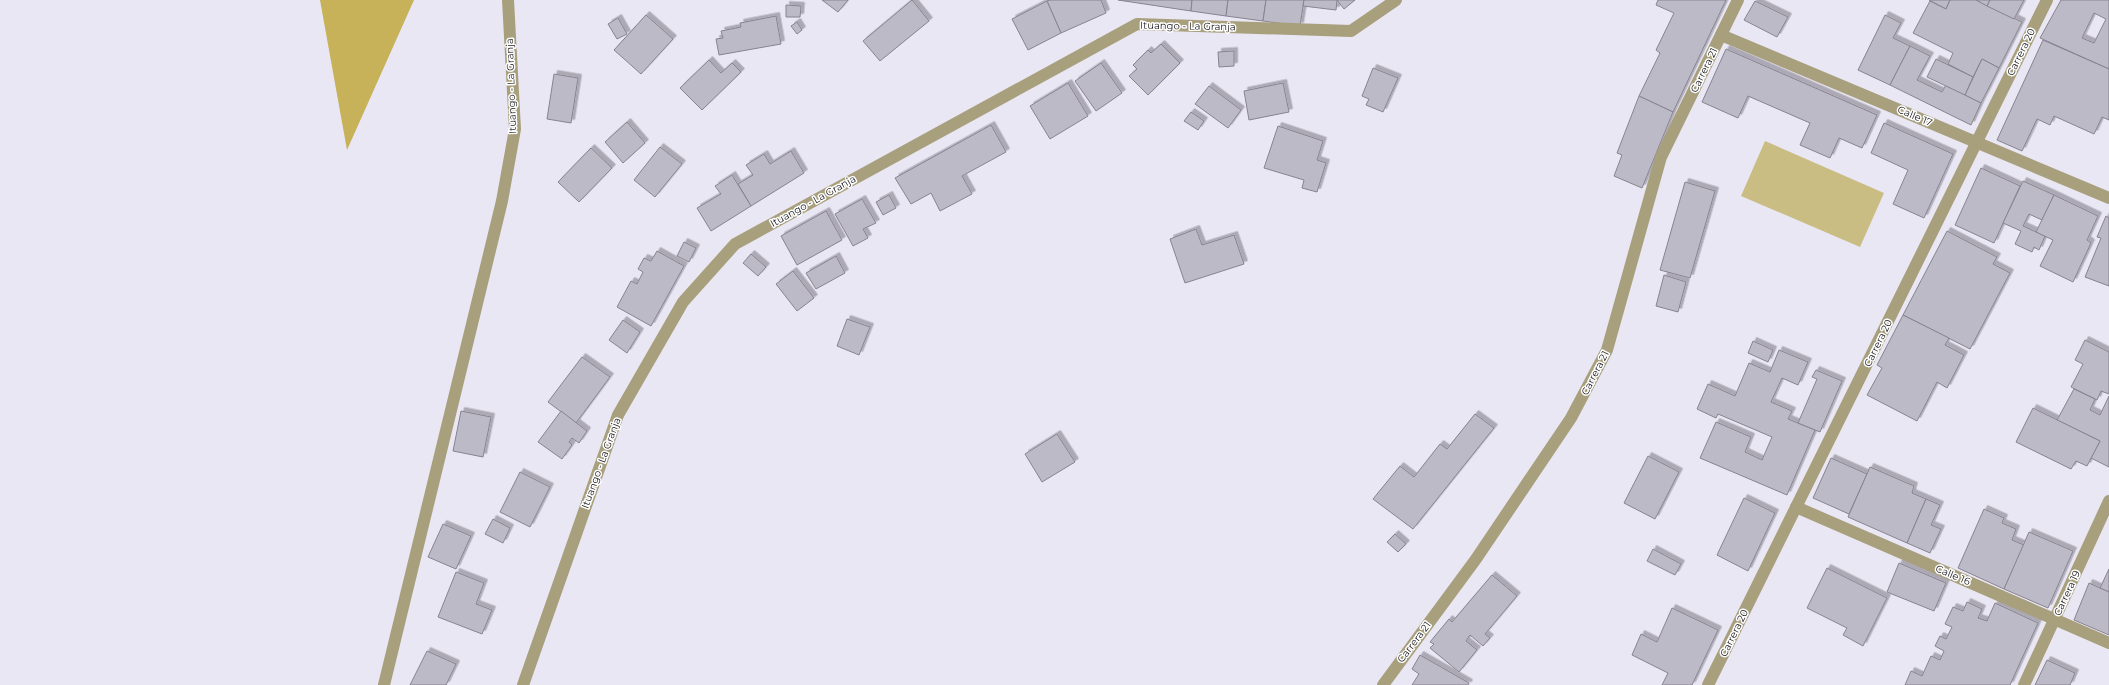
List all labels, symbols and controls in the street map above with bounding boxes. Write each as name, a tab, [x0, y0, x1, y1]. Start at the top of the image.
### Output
street label: Ituango - La Granja	[1140, 19, 1236, 33]
street label: Carrera 20	[2004, 26, 2038, 78]
street label: Ituango - La Granja	[503, 38, 519, 134]
street label: Carrera 21	[1688, 45, 1720, 95]
street label: Calle 17	[1896, 103, 1934, 129]
street label: Ituango - La Granja	[768, 172, 858, 230]
street label: Carrera 20	[1861, 317, 1895, 369]
street label: Carrera 21	[1578, 349, 1612, 397]
street label: Ituango - La Granja	[579, 416, 623, 510]
street label: Calle 16	[1934, 562, 1972, 588]
street label: Carrera 19	[2051, 568, 2083, 618]
street label: Carrera 20	[1717, 607, 1751, 659]
street label: Carrera 21	[1394, 619, 1434, 665]

